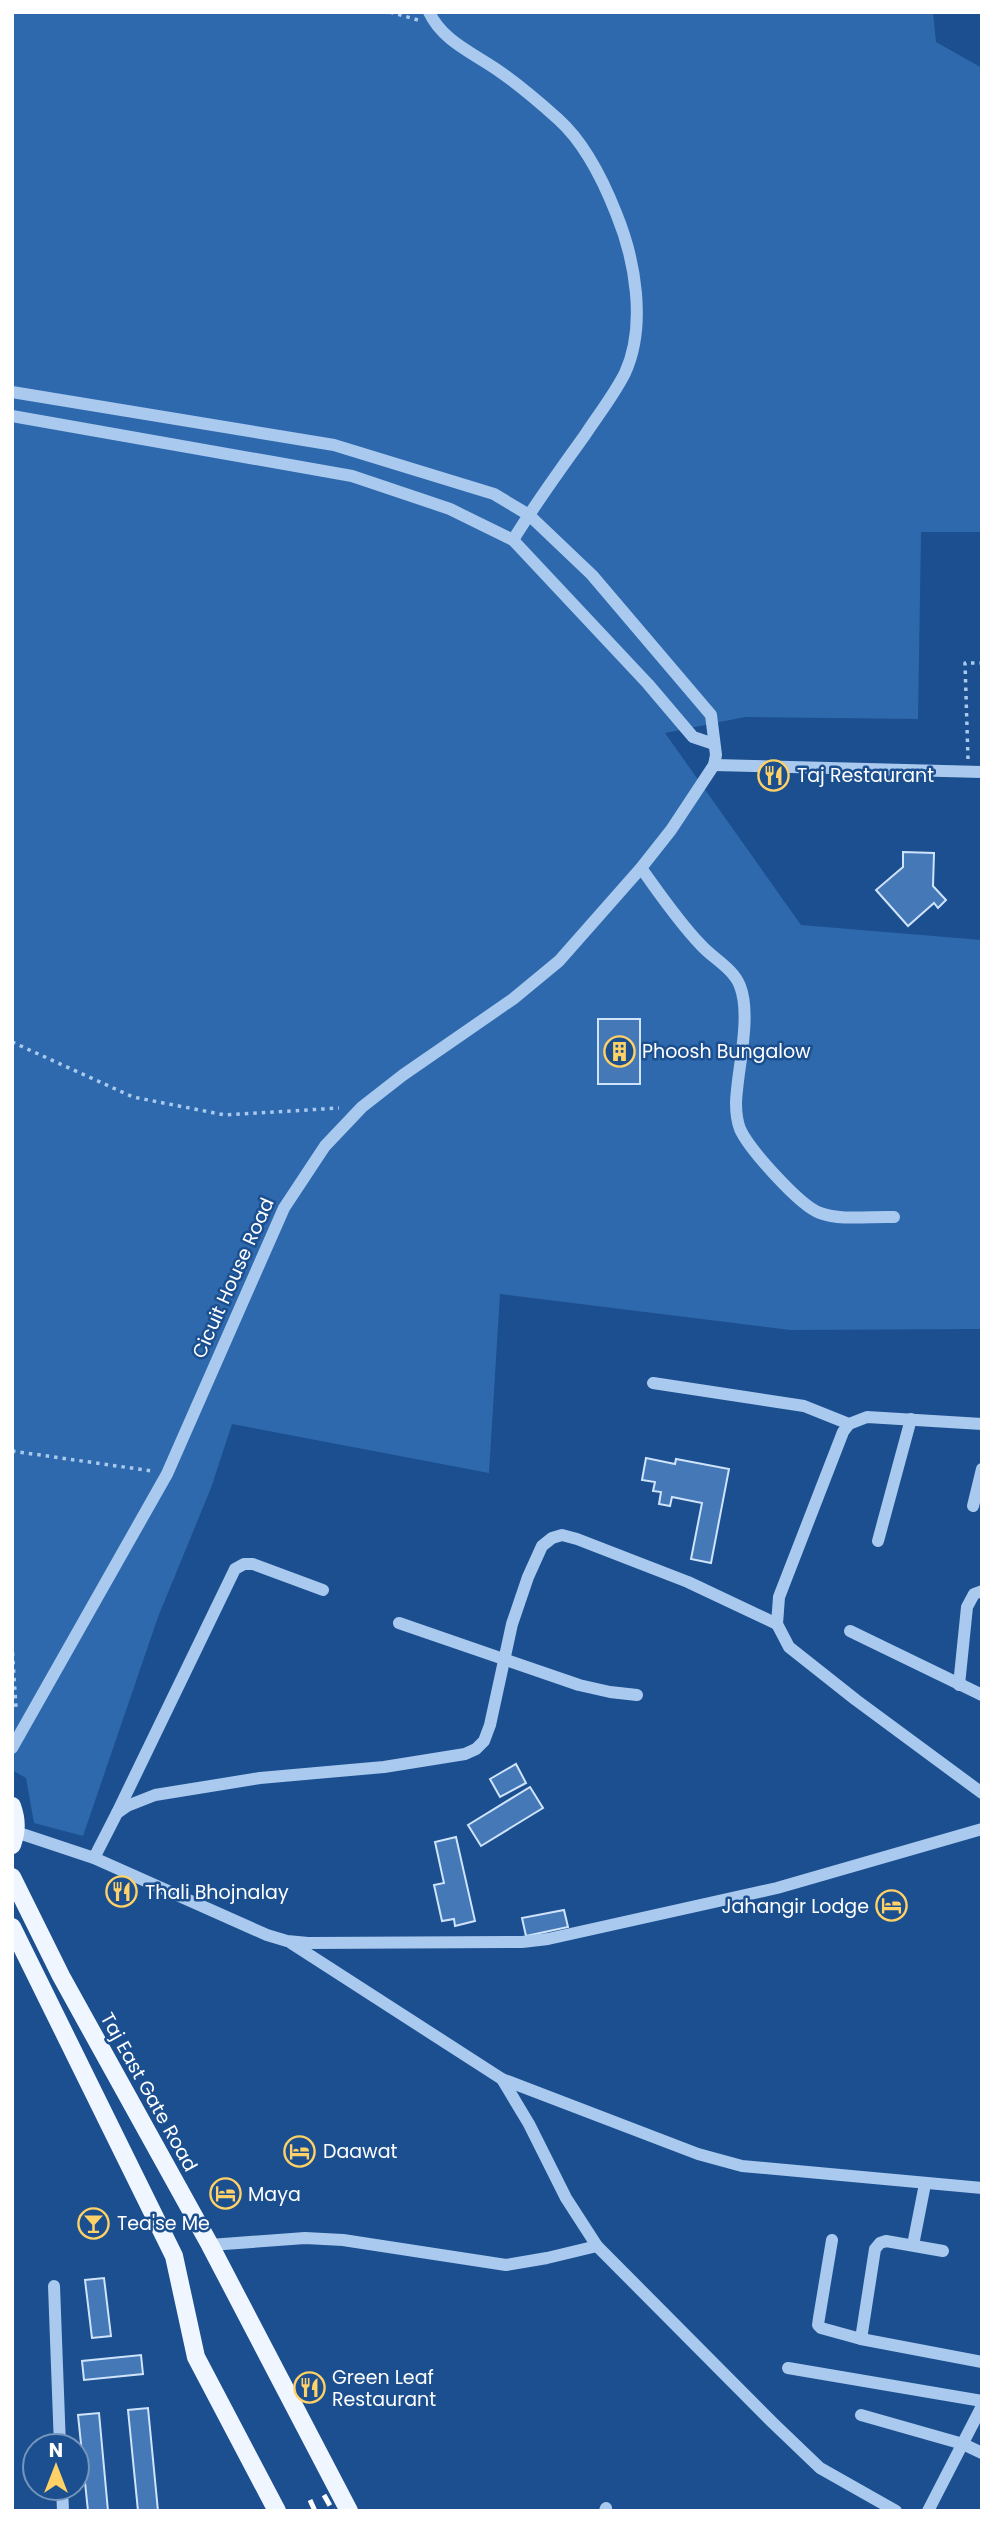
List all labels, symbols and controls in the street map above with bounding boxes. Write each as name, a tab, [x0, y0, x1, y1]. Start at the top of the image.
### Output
restaurant icon: Taj Restaurant	[757, 758, 791, 792]
place label: Taj Restaurant	[797, 762, 934, 789]
building icon: Phoosh Bungalow	[602, 1034, 636, 1068]
place label: Phoosh Bungalow	[642, 1038, 811, 1065]
street label: Cicuit House Road	[185, 1193, 281, 1363]
restaurant icon: Thali Bhojnalay	[105, 1875, 139, 1909]
place label: Thali Bhojnalay	[145, 1879, 289, 1906]
hotel icon: Jahangir Lodge	[875, 1889, 909, 1923]
place label: Jahangir Lodge	[721, 1893, 869, 1920]
street label: Taj East Gate Road	[94, 2008, 204, 2176]
hotel icon: Daawat	[283, 2134, 317, 2168]
place label: Daawat	[323, 2138, 398, 2165]
hotel icon: Maya	[208, 2177, 242, 2211]
place label: Maya	[248, 2181, 301, 2208]
bar icon: Tea'se Me	[77, 2206, 111, 2240]
place label: Tea'se Me	[117, 2210, 210, 2237]
place label: Green Leaf Restaurant	[332, 2364, 436, 2413]
restaurant icon: Green Leaf Restaurant	[292, 2371, 326, 2405]
north arrow	[21, 2432, 91, 2502]
text: N	[49, 2437, 63, 2464]

